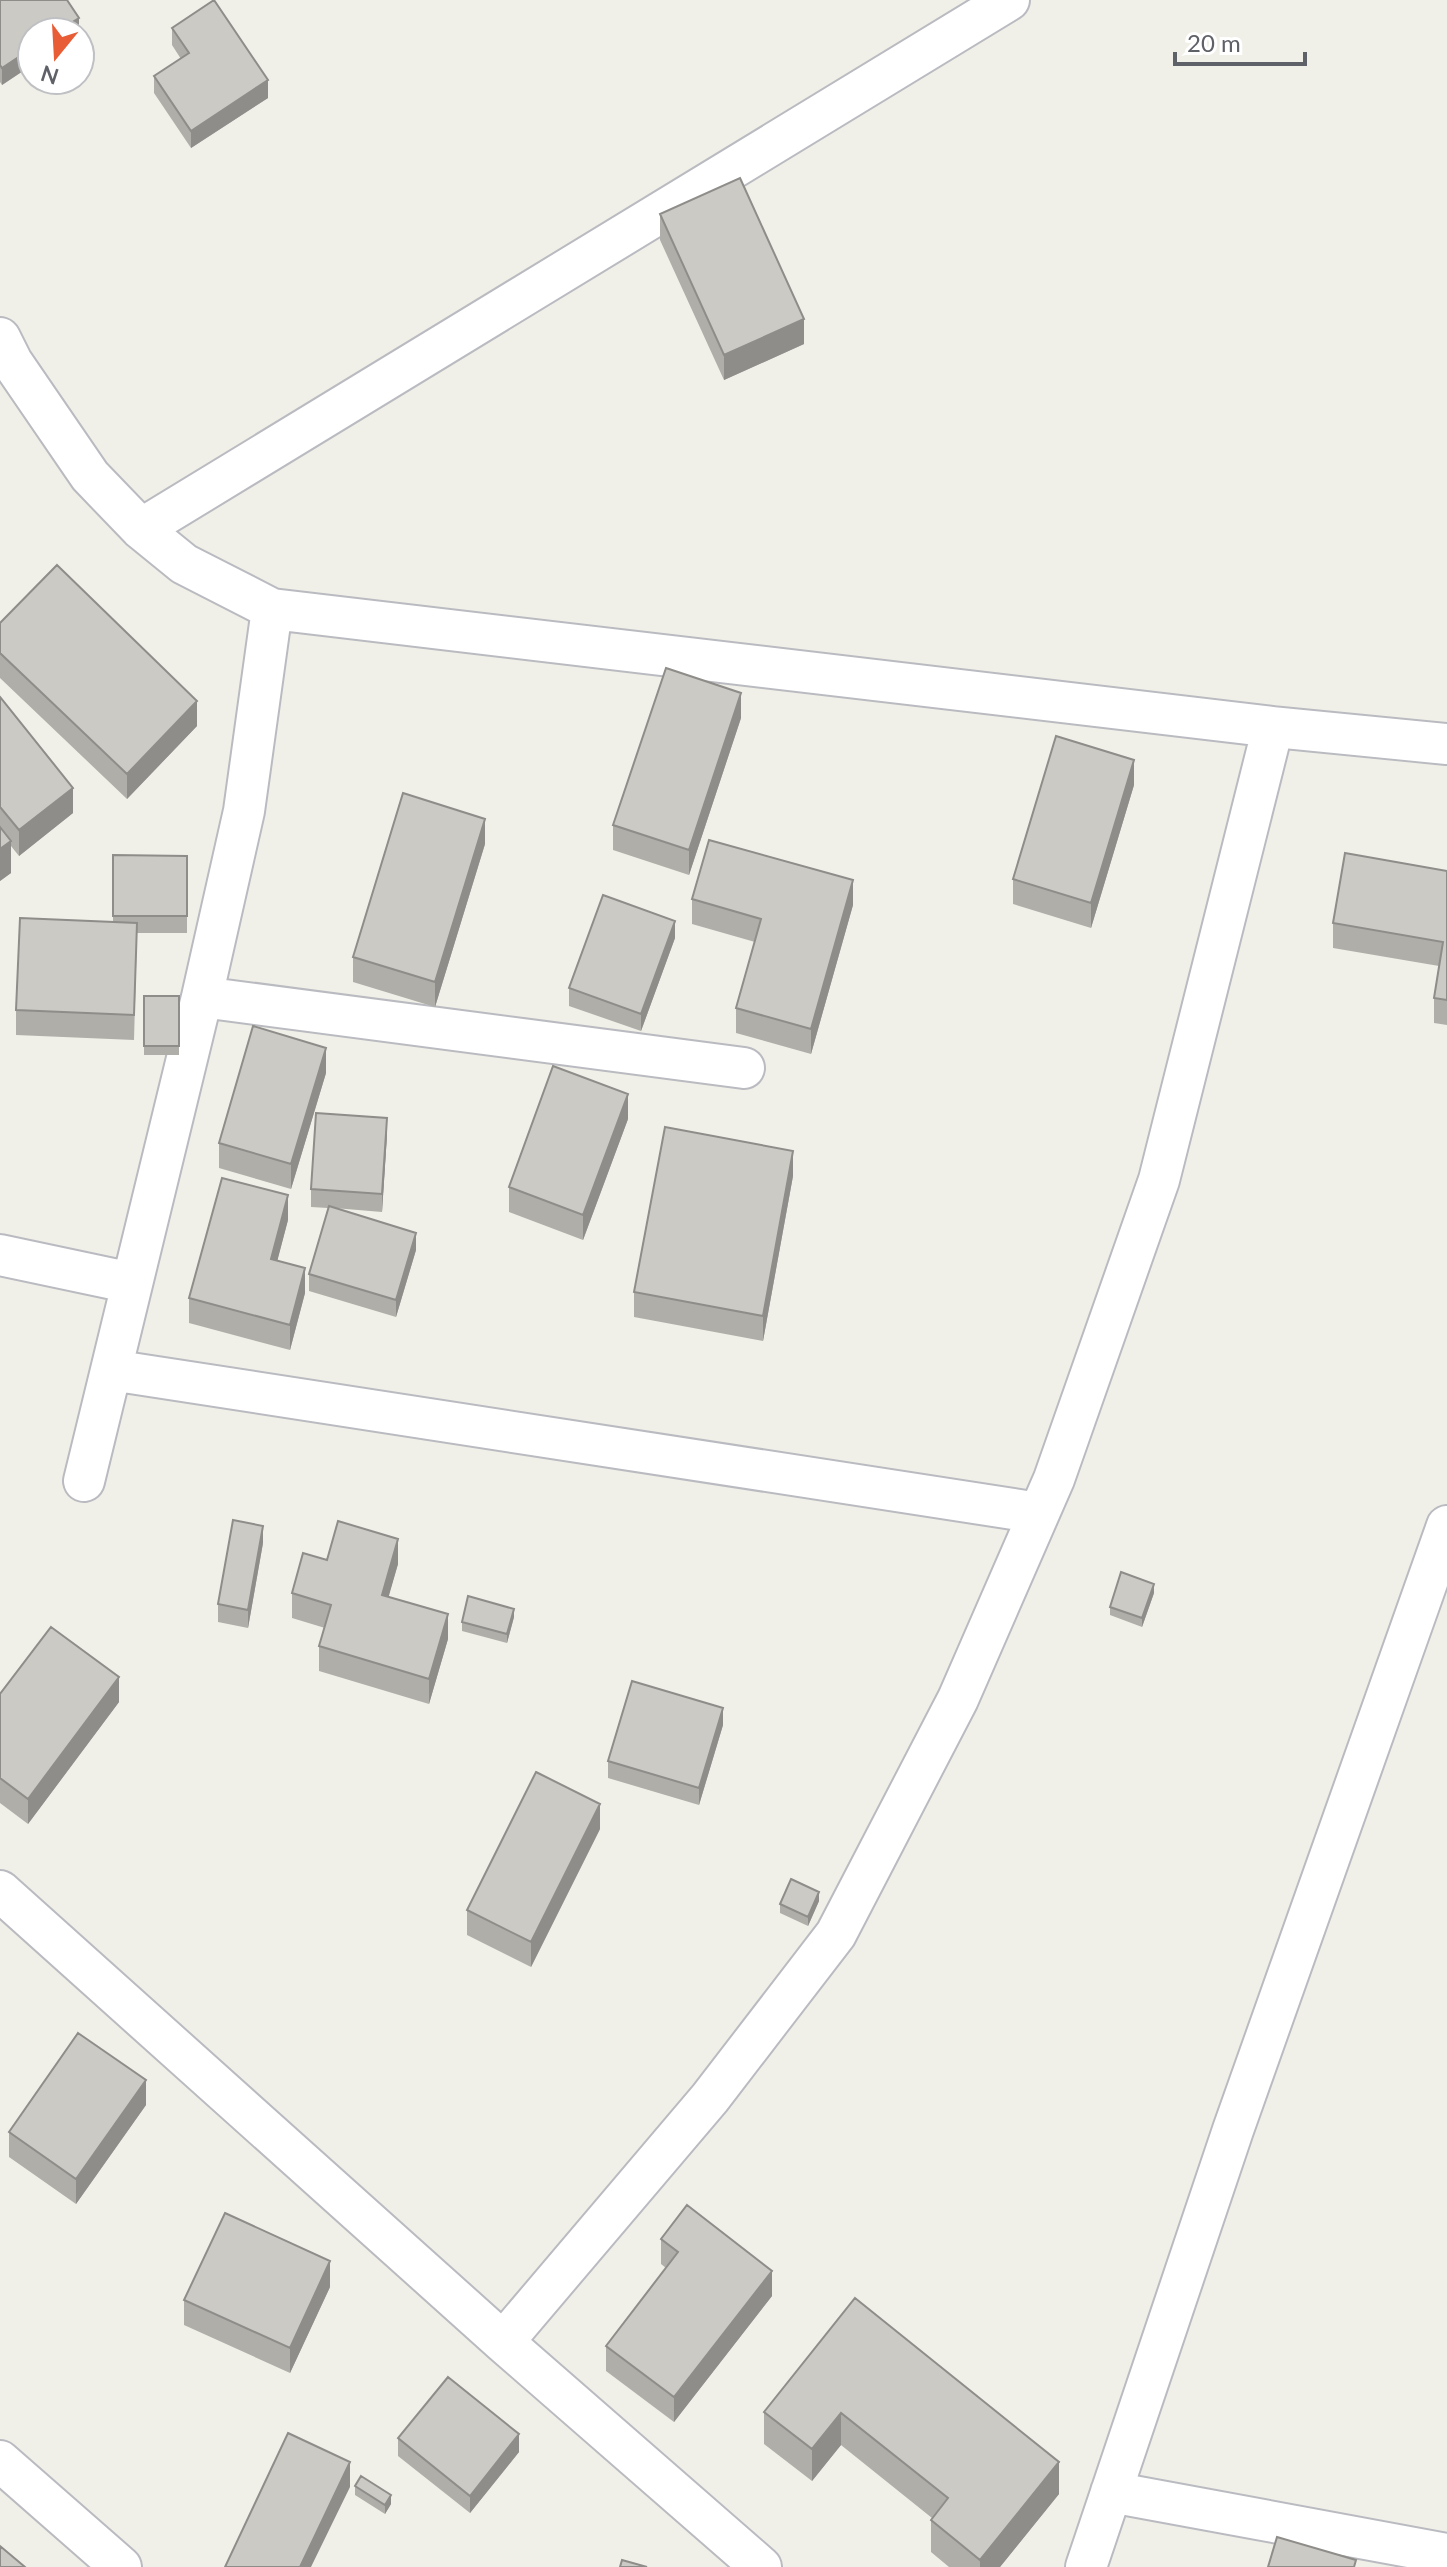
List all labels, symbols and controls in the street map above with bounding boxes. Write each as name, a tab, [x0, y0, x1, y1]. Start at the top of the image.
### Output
north arrow	[16, 16, 96, 96]
scale bar	[1175, 16, 1305, 66]
text: 20 m	[1187, 28, 1241, 57]
text: N	[37, 60, 62, 91]

